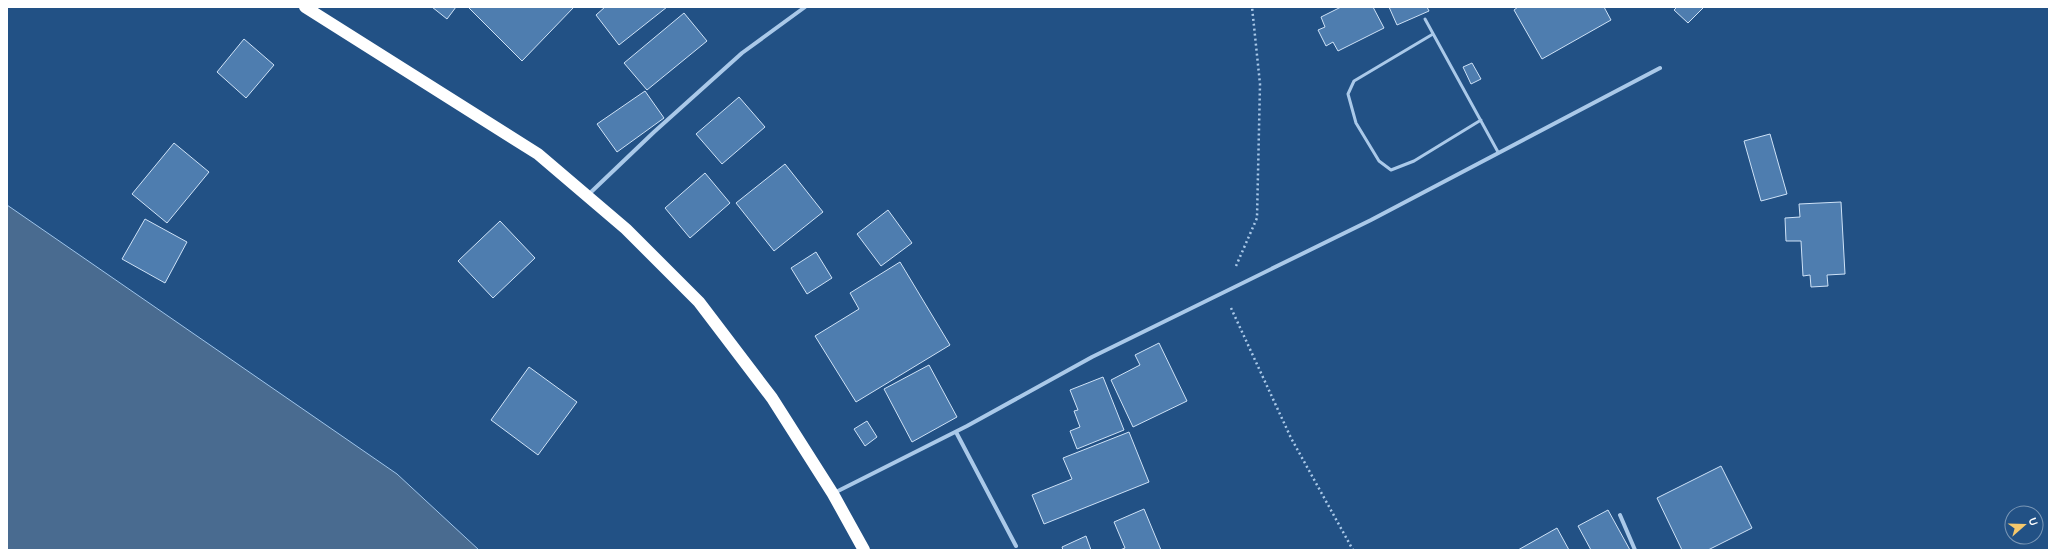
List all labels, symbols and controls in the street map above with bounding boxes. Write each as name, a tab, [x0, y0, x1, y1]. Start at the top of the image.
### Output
north arrow	[2004, 505, 2044, 545]
text: U	[2025, 516, 2041, 528]

